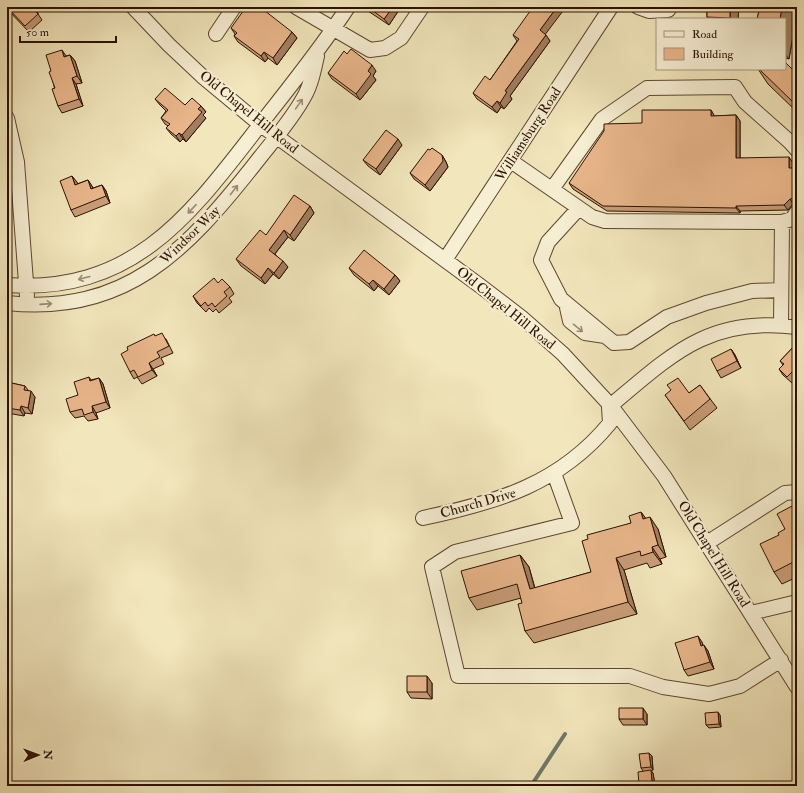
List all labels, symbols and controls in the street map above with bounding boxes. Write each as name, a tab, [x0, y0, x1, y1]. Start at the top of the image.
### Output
scale bar	[20, 18, 116, 44]
legend	[656, 18, 786, 70]
text: 50 m	[26, 25, 50, 40]
text: Road	[692, 27, 717, 42]
text: Building	[692, 47, 735, 62]
street label: Old Chapel Hill Road	[196, 67, 302, 158]
street label: Williamsburg Road	[491, 84, 565, 185]
one-way arrow	[295, 99, 303, 110]
one-way arrow	[230, 184, 238, 195]
street label: Windsor Way	[156, 202, 225, 269]
one-way arrow	[187, 204, 197, 214]
street label: Old Chapel Hill Road	[453, 263, 559, 354]
one-way arrow	[78, 275, 91, 282]
one-way arrow	[39, 301, 52, 308]
one-way arrow	[573, 324, 584, 332]
street label: Church Drive	[438, 484, 518, 522]
street label: Old Chapel Hill Road	[674, 498, 754, 611]
north arrow	[18, 735, 58, 775]
text: N	[41, 749, 54, 761]

